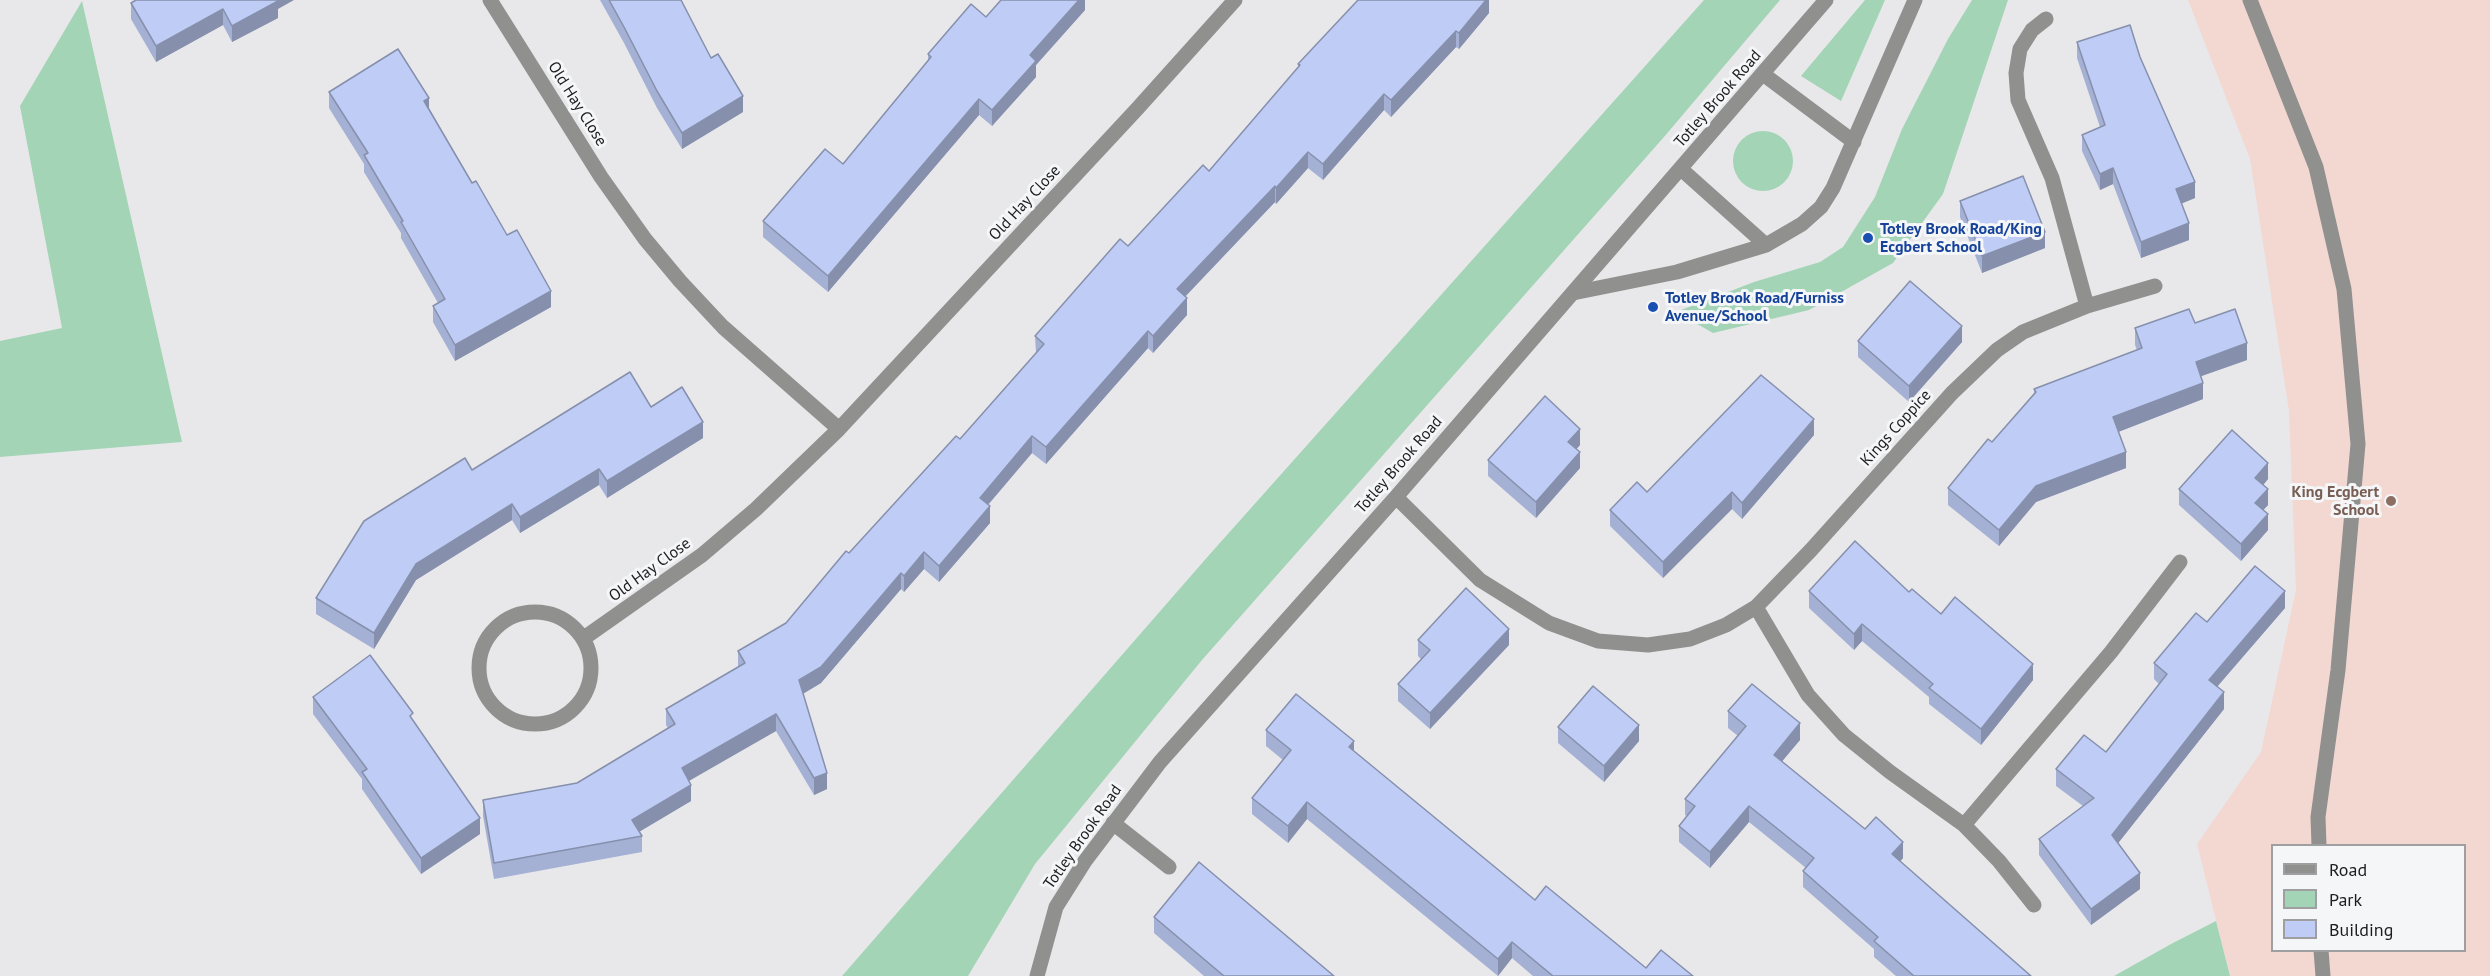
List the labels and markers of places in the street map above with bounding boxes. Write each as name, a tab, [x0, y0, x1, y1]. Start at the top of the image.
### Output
place label: Totley Brook Road/King Ecgbert School	[1880, 219, 2042, 257]
marker: Totley Brook Road/King Ecgbert School	[1861, 231, 1875, 245]
place label: Totley Brook Road/Furniss Avenue/School	[1665, 288, 1844, 326]
marker: Totley Brook Road/Furniss Avenue/School	[1646, 300, 1660, 314]
place label: King Ecgbert School	[2291, 482, 2379, 520]
marker: King Ecgbert School	[2384, 494, 2398, 508]

